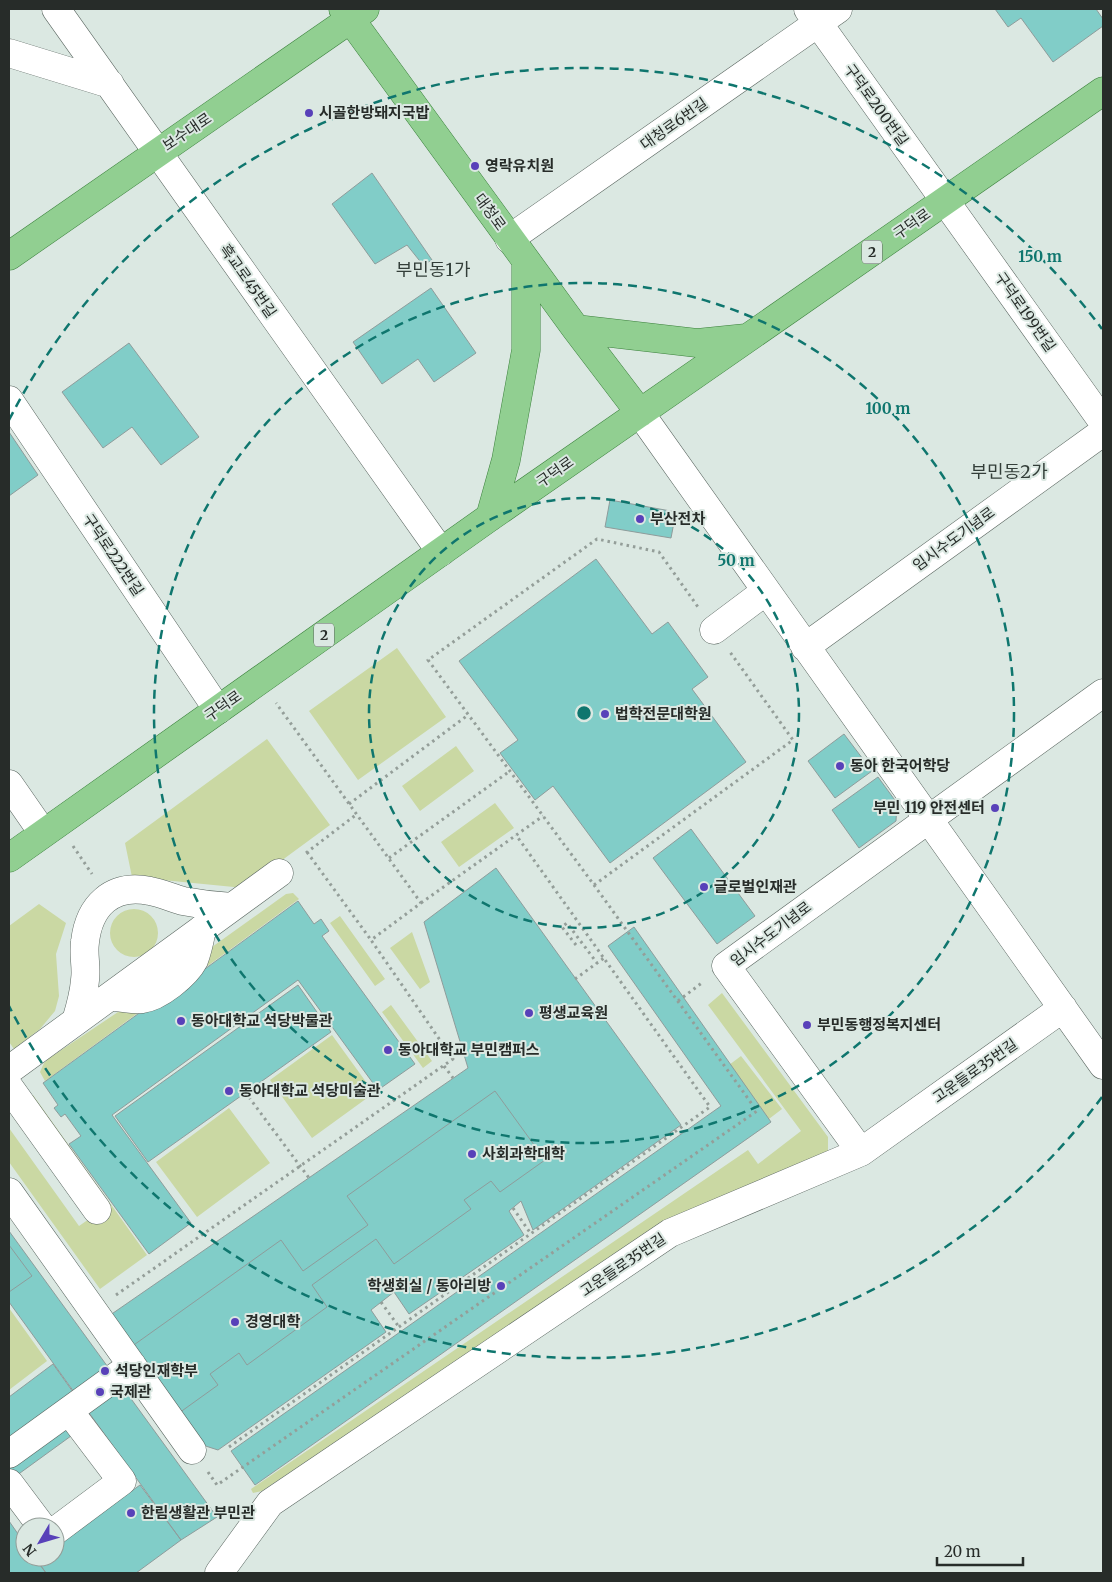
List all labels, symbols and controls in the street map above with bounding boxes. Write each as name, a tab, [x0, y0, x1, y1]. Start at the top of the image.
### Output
street label: 구덕로200번길	[840, 60, 913, 150]
street label: 대청로6번길	[636, 93, 711, 154]
place label: 시골한방돼지국밥	[319, 103, 430, 122]
marker: 시골한방돼지국밥	[303, 107, 315, 119]
street label: 보수대로	[159, 108, 215, 155]
place label: 영락유치원	[485, 156, 554, 175]
marker: 영락유치원	[469, 160, 481, 172]
street label: 대청로	[471, 189, 510, 234]
street label: 구덕로	[889, 204, 934, 243]
street label: 흑교로45번길	[216, 240, 281, 321]
road number: 2	[862, 240, 882, 264]
text: 150 m	[1018, 247, 1062, 266]
district label: 부민동1가	[396, 258, 471, 281]
street label: 구덕로199번길	[991, 268, 1060, 355]
text: 100 m	[866, 399, 910, 418]
street label: 구덕로	[532, 452, 577, 491]
district label: 부민동2가	[971, 460, 1048, 483]
street label: 임시수도기념로	[909, 503, 998, 575]
place label: 부산전차	[650, 509, 705, 528]
street label: 구덕로222번길	[79, 510, 148, 599]
marker: 부산전차	[634, 513, 646, 525]
text: 50 m	[717, 551, 755, 570]
road number: 2	[314, 624, 334, 646]
street label: 구덕로	[200, 686, 245, 725]
centre of rings	[575, 704, 593, 722]
place label: 법학전문대학원	[615, 704, 712, 723]
marker: 법학전문대학원	[599, 708, 611, 720]
place label: 동아 한국어학당	[850, 756, 950, 775]
marker: 동아 한국어학당	[834, 760, 846, 772]
place label: 부민 119 안전센터	[873, 798, 985, 817]
marker: 부민 119 안전센터	[989, 802, 1001, 814]
place label: 글로벌인재관	[714, 877, 797, 896]
marker: 글로벌인재관	[698, 881, 710, 893]
street label: 임시수도기념로	[726, 897, 815, 970]
place label: 평생교육원	[539, 1003, 608, 1022]
marker: 평생교육원	[523, 1007, 535, 1019]
place label: 동아대학교 석당박물관	[191, 1011, 333, 1030]
marker: 동아대학교 석당박물관	[175, 1015, 187, 1027]
place label: 부민동행정복지센터	[817, 1015, 941, 1034]
marker: 부민동행정복지센터	[801, 1019, 813, 1031]
street label: 고운들로35번길	[929, 1034, 1021, 1107]
place label: 동아대학교 부민캠퍼스	[398, 1040, 540, 1059]
marker: 동아대학교 부민캠퍼스	[382, 1044, 394, 1056]
place label: 동아대학교 석당미술관	[239, 1081, 381, 1100]
marker: 동아대학교 석당미술관	[223, 1085, 235, 1097]
place label: 사회과학대학	[482, 1144, 565, 1163]
marker: 사회과학대학	[466, 1148, 478, 1160]
street label: 고운들로35번길	[576, 1229, 669, 1300]
place label: 학생회실 / 동아리방	[367, 1276, 491, 1295]
marker: 학생회실 / 동아리방	[495, 1280, 507, 1292]
place label: 경영대학	[245, 1312, 300, 1331]
marker: 경영대학	[229, 1316, 241, 1328]
place label: 석당인재학부	[115, 1361, 198, 1380]
marker: 석당인재학부	[99, 1365, 111, 1377]
place label: 국제관	[110, 1382, 152, 1401]
marker: 국제관	[94, 1386, 106, 1398]
place label: 한림생활관 부민관	[141, 1503, 255, 1522]
marker: 한림생활관 부민관	[125, 1507, 137, 1519]
north arrow	[15, 1517, 65, 1567]
scale bar	[937, 1534, 1023, 1566]
text: N	[19, 1540, 40, 1560]
text: 20 m	[944, 1542, 981, 1561]

